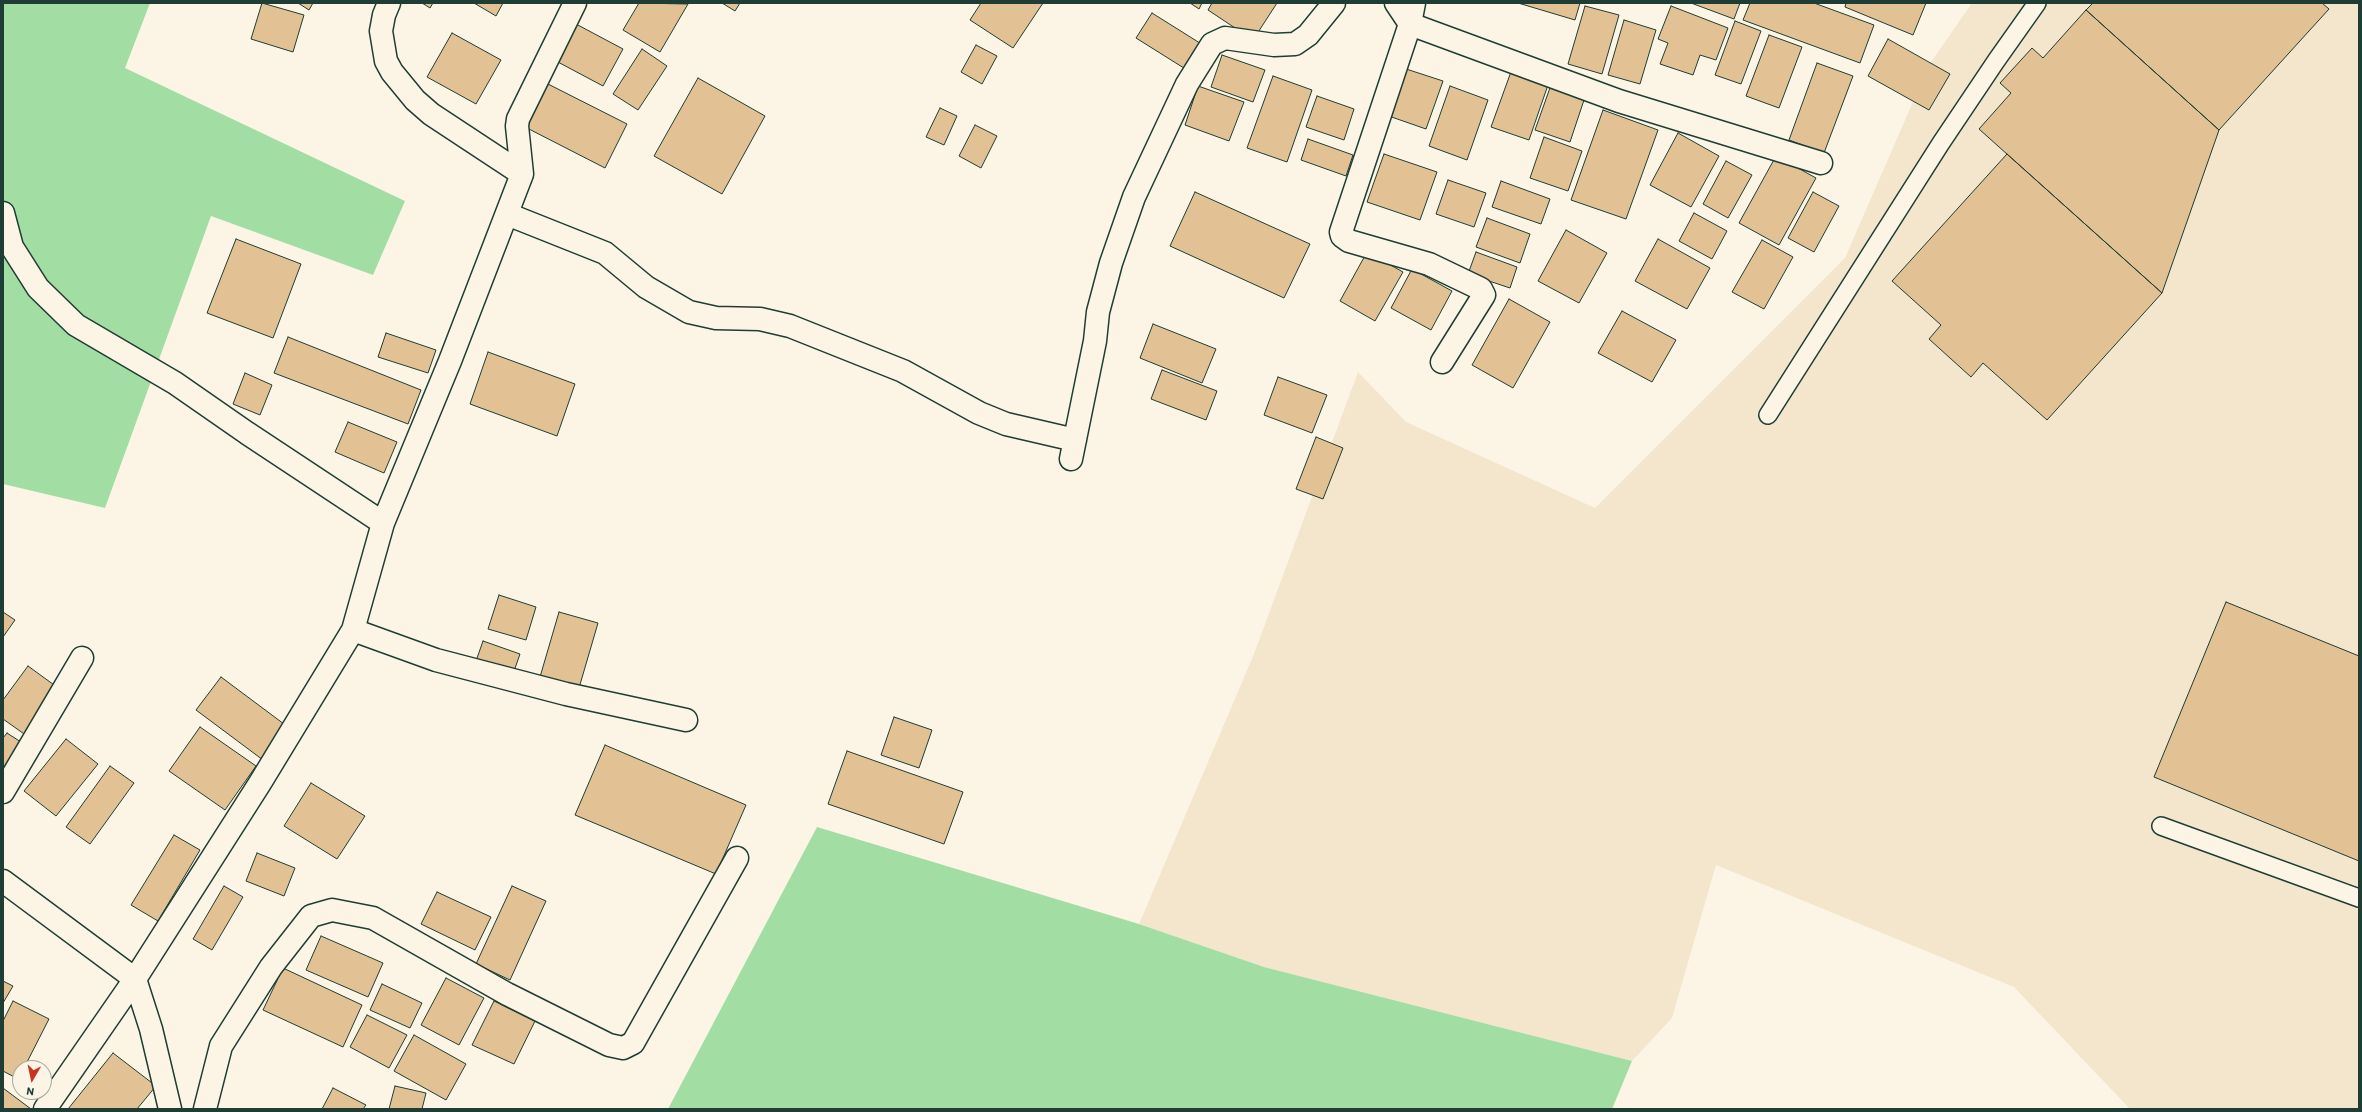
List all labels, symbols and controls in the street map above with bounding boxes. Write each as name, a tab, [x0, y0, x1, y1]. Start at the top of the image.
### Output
north arrow	[12, 1060, 52, 1100]
text: N	[26, 1084, 35, 1098]

